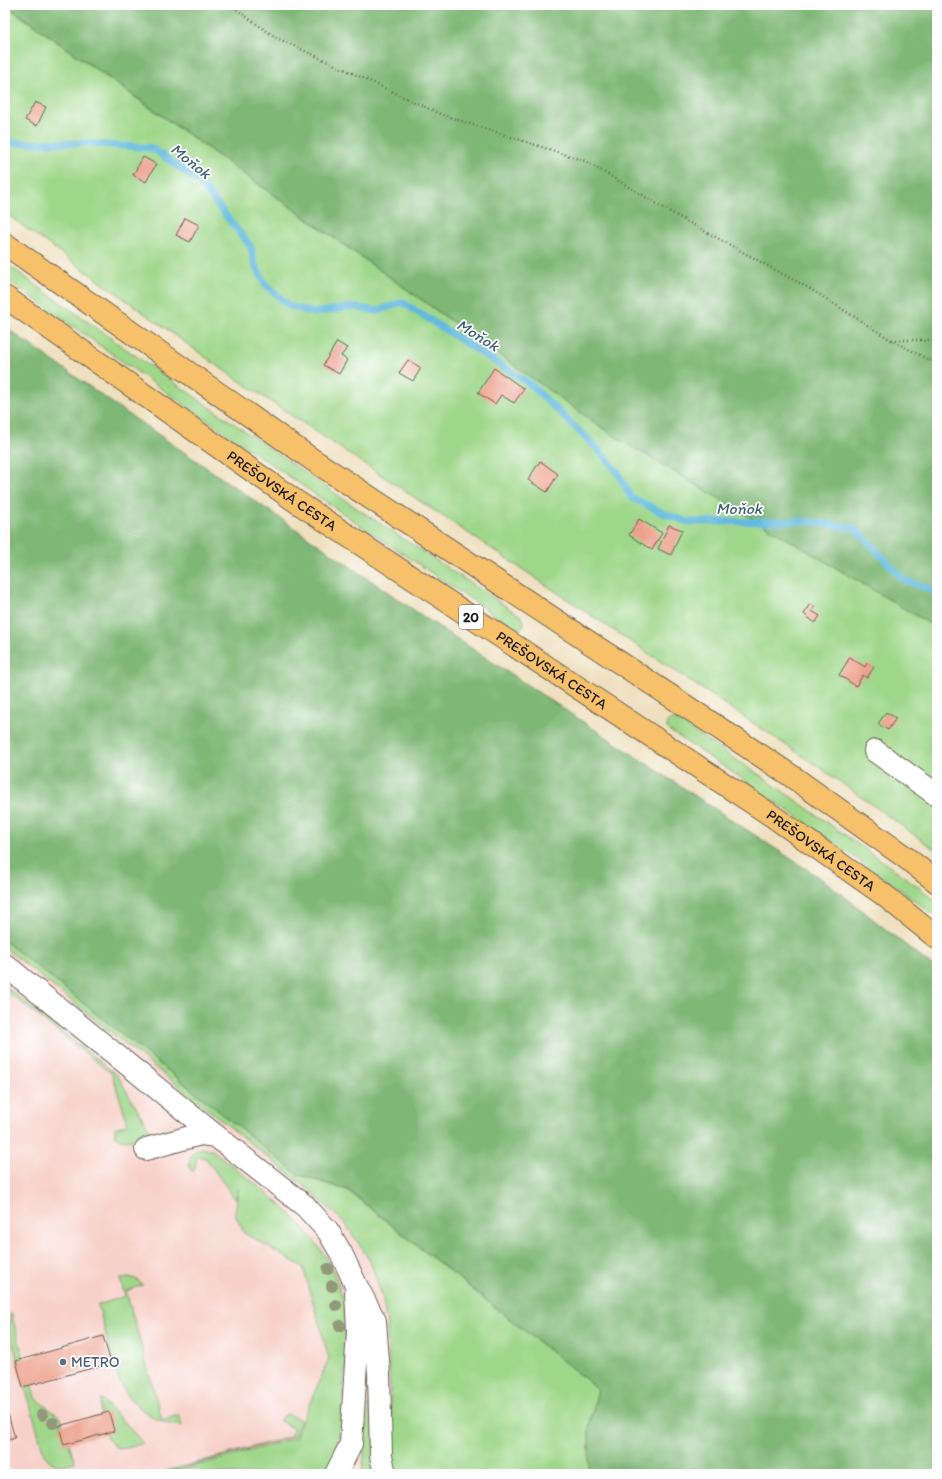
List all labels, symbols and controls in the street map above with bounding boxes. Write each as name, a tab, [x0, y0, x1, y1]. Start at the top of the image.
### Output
water label: Moňok	[167, 139, 215, 183]
water label: Moňok	[453, 315, 503, 356]
street label: PREŠOVSKÁ CESTA	[223, 447, 341, 535]
water label: Moňok	[716, 499, 763, 518]
road number: 20	[459, 605, 483, 629]
street label: PREŠOVSKÁ CESTA	[493, 627, 611, 714]
street label: PREŠOVSKÁ CESTA	[763, 806, 879, 895]
place label: METRO	[71, 1353, 120, 1371]
marker: METRO	[58, 1357, 68, 1367]

